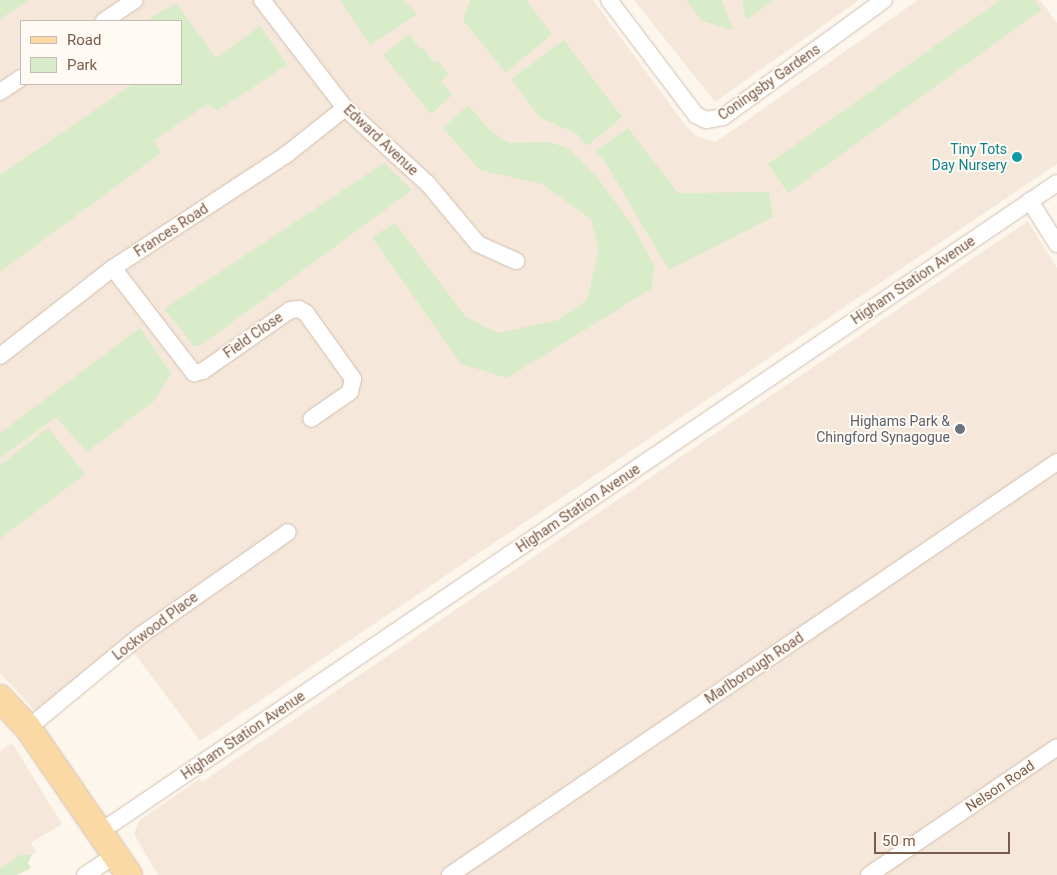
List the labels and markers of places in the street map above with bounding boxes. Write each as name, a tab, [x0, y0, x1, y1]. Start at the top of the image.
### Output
place label: Tiny Tots Day Nursery	[932, 141, 1007, 174]
marker: Tiny Tots Day Nursery	[1011, 151, 1023, 163]
place label: Highams Park & Chingford Synagogue	[816, 413, 950, 446]
marker: Highams Park & Chingford Synagogue	[954, 423, 966, 435]

